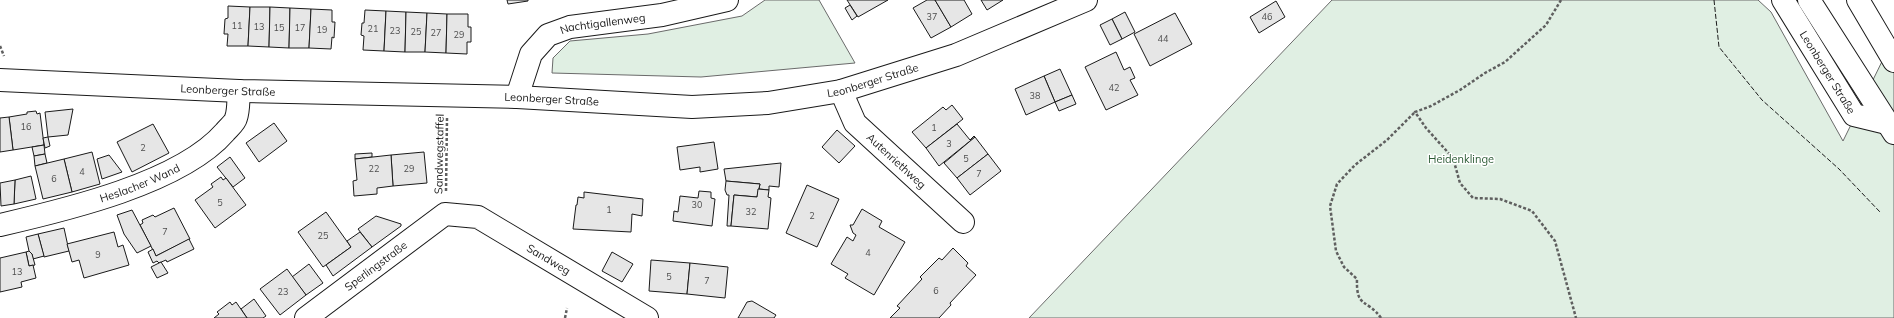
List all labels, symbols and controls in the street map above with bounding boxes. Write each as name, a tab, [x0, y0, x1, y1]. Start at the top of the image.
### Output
street label: Nachtigallenweg	[558, 10, 646, 37]
house number: 37	[927, 11, 937, 22]
house number: 46	[1262, 11, 1272, 22]
house number: 11	[232, 20, 242, 31]
house number: 13	[254, 21, 264, 32]
house number: 15	[274, 22, 285, 33]
house number: 17	[295, 22, 305, 33]
house number: 21	[368, 23, 378, 34]
house number: 19	[317, 24, 327, 35]
house number: 23	[390, 25, 400, 36]
house number: 25	[411, 26, 422, 37]
house number: 27	[431, 27, 441, 38]
street label: Leonberger Straße	[1797, 28, 1859, 116]
house number: 29	[454, 29, 464, 40]
house number: 44	[1158, 33, 1169, 44]
street label: Leonberger Straße	[826, 60, 920, 100]
street label: Leonberger Straße	[180, 81, 275, 99]
house number: 42	[1109, 82, 1119, 93]
street label: Leonberger Straße	[504, 90, 599, 109]
house number: 38	[1030, 90, 1040, 101]
street label: Sandwegstaffel	[431, 114, 447, 194]
house number: 16	[21, 121, 31, 132]
house number: 1	[931, 122, 937, 133]
street label: Autenriethweg	[864, 130, 929, 192]
house number: 3	[946, 138, 952, 149]
house number: 2	[140, 142, 146, 153]
park label: Heidenklinge	[1428, 152, 1494, 166]
house number: 5	[963, 153, 969, 164]
street label: Heslacher Wand	[98, 161, 182, 205]
house number: 22	[369, 163, 379, 174]
house number: 29	[404, 163, 414, 174]
house number: 4	[79, 166, 85, 177]
house number: 7	[976, 168, 982, 179]
house number: 6	[51, 173, 57, 184]
house number: 5	[217, 197, 223, 208]
house number: 30	[692, 199, 702, 210]
house number: 1	[606, 204, 612, 215]
house number: 32	[746, 206, 756, 217]
house number: 2	[809, 210, 815, 221]
house number: 7	[162, 226, 168, 237]
house number: 25	[318, 230, 329, 241]
street label: Sperlingstraße	[342, 238, 410, 294]
street label: Sandweg	[524, 241, 573, 278]
house number: 4	[865, 247, 871, 258]
house number: 9	[95, 249, 101, 260]
house number: 13	[12, 266, 22, 277]
house number: 5	[666, 271, 672, 282]
house number: 7	[704, 275, 710, 286]
house number: 6	[933, 285, 939, 296]
house number: 23	[278, 286, 288, 297]

